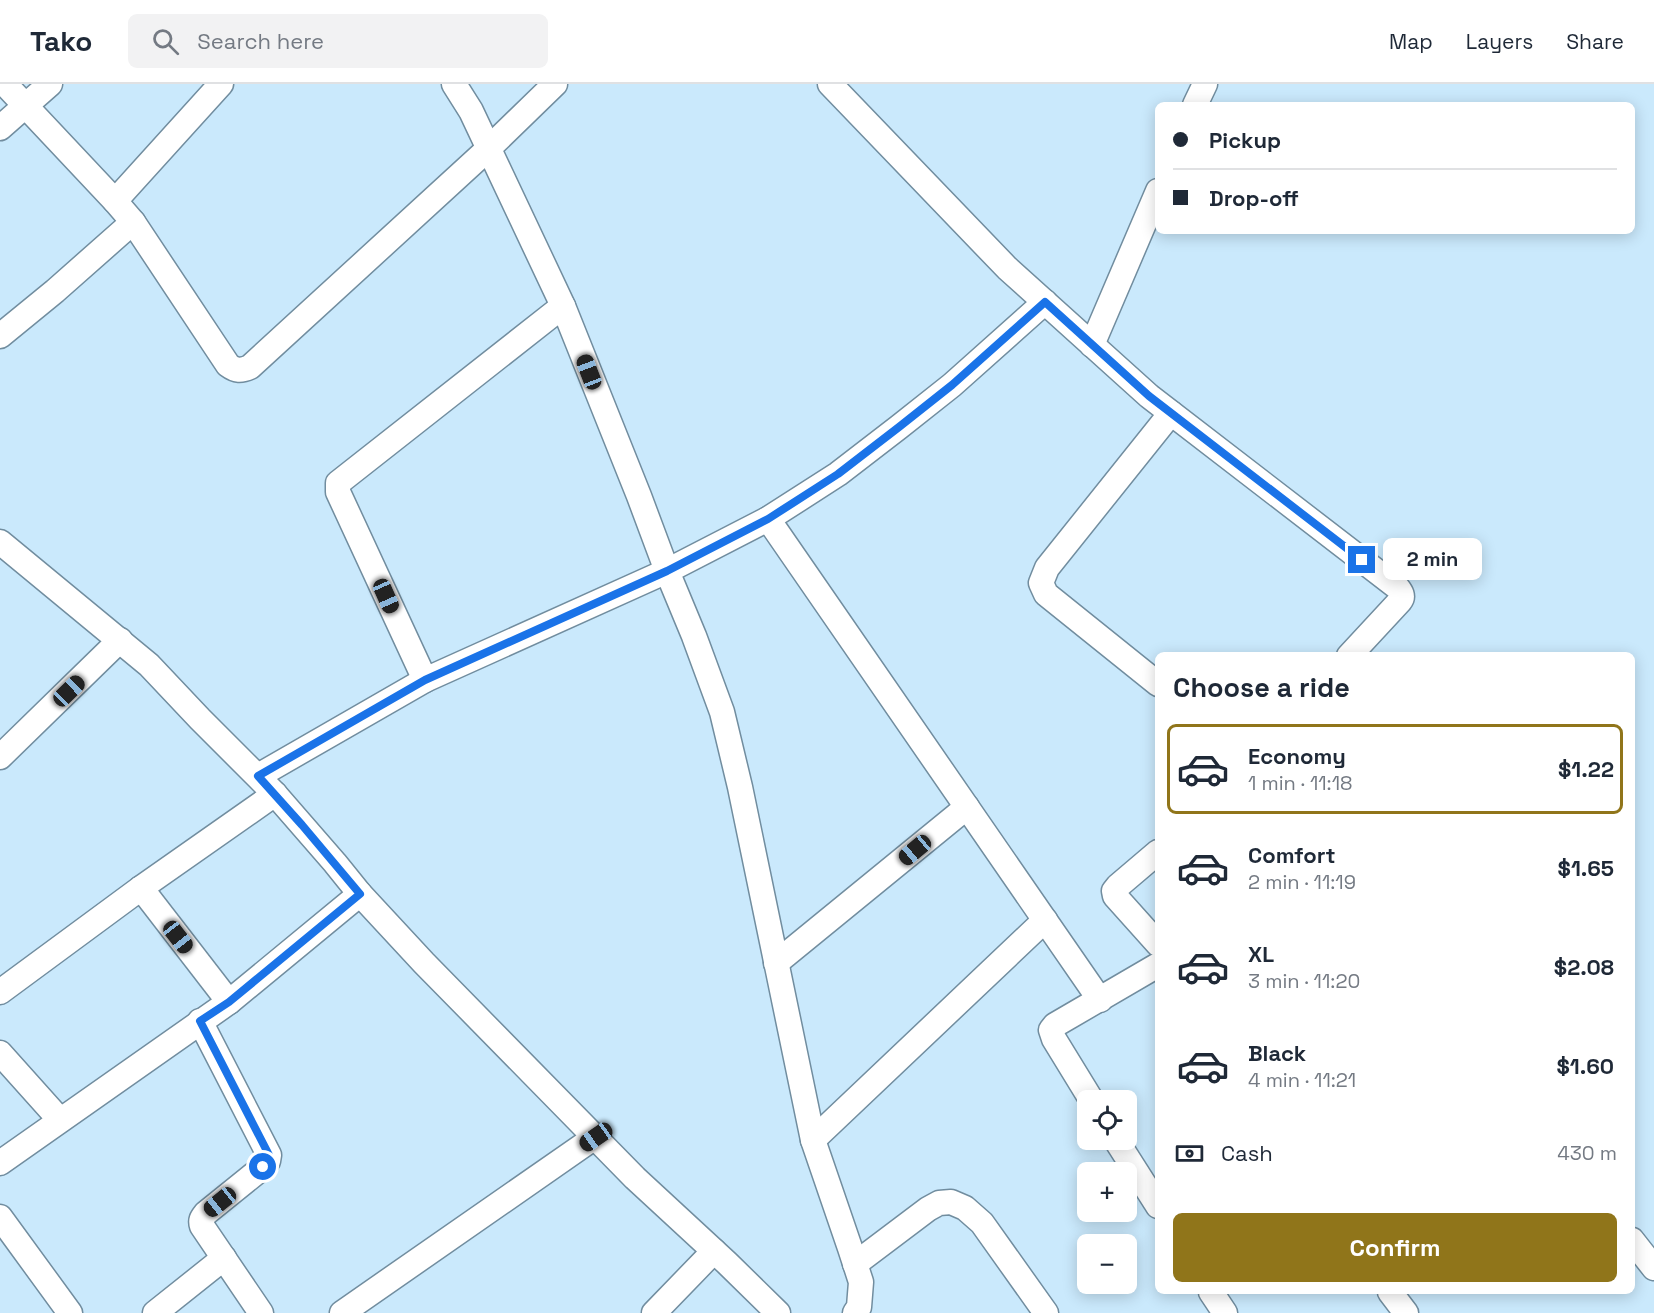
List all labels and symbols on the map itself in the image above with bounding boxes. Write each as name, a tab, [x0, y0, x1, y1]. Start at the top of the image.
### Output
car	[574, 352, 604, 392]
callout: 2 min	[1383, 539, 1482, 581]
route end	[1348, 546, 1375, 573]
car	[370, 576, 402, 616]
car	[50, 672, 88, 710]
car	[895, 832, 935, 868]
car	[160, 917, 196, 957]
car	[576, 1119, 616, 1155]
route start	[249, 1153, 276, 1180]
car	[200, 1184, 240, 1220]

